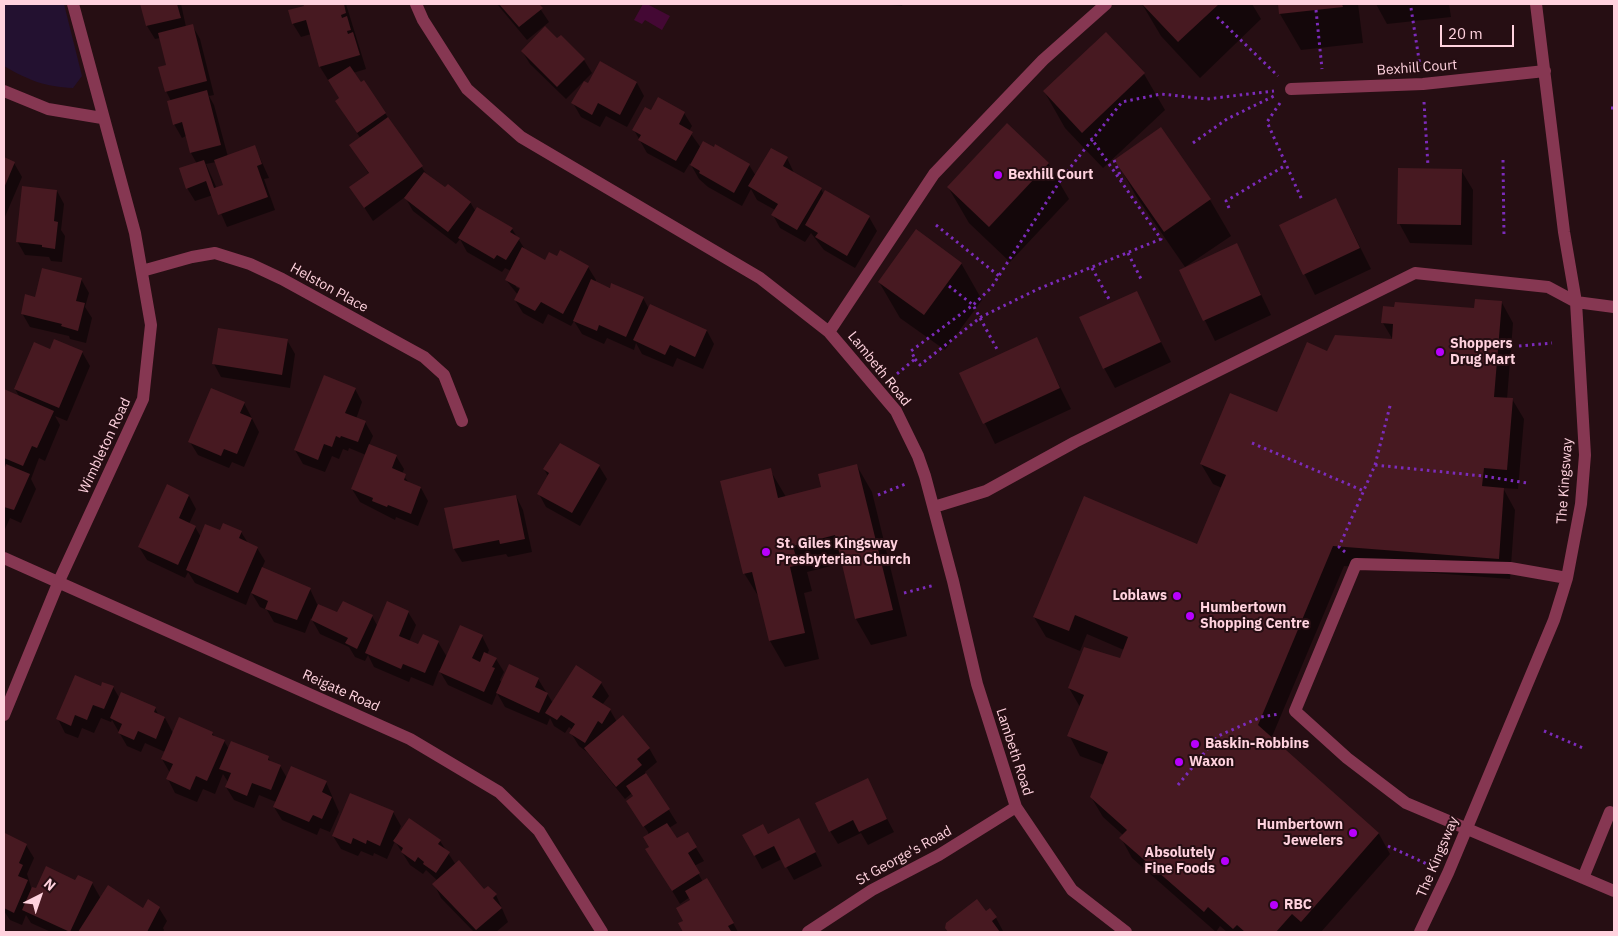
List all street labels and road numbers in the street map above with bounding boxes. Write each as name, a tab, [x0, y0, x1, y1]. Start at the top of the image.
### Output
street label: Bexhill Court	[1376, 57, 1458, 79]
street label: Helston Place	[287, 260, 371, 316]
street label: Lambeth Road	[844, 328, 914, 410]
street label: Wimbleton Road	[75, 395, 135, 497]
street label: The Kingsway	[1554, 437, 1576, 525]
street label: Reigate Road	[300, 666, 382, 716]
street label: Lambeth Road	[992, 706, 1036, 798]
street label: The Kingsway	[1413, 814, 1463, 900]
street label: St George's Road	[853, 823, 955, 889]

